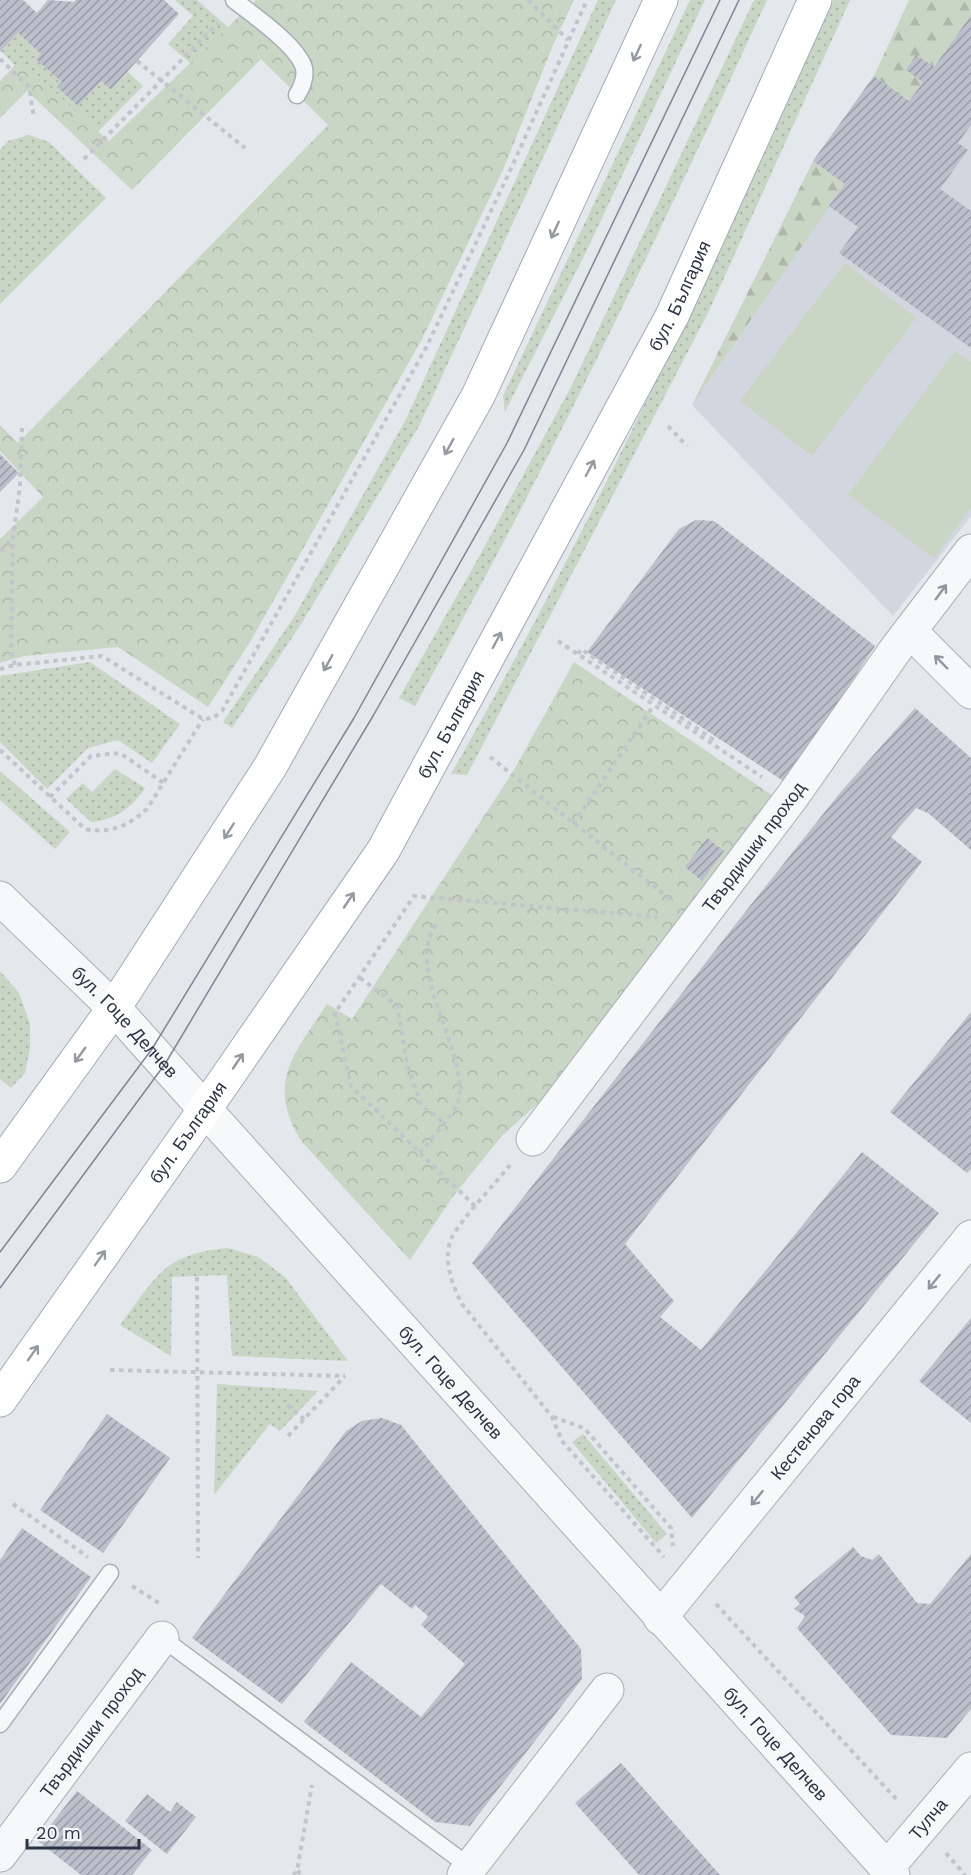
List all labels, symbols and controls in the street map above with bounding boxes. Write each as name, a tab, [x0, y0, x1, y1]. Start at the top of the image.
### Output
one-way arrow	[631, 44, 642, 62]
one-way arrow	[549, 221, 561, 239]
street label: бул. България	[644, 237, 715, 354]
one-way arrow	[443, 439, 455, 456]
one-way arrow	[584, 460, 596, 477]
one-way arrow	[935, 584, 947, 600]
one-way arrow	[492, 631, 503, 649]
one-way arrow	[322, 654, 334, 671]
one-way arrow	[933, 654, 948, 669]
street label: бул. България	[413, 667, 488, 782]
street label: Твърдишки проход	[698, 777, 810, 916]
one-way arrow	[223, 822, 235, 839]
one-way arrow	[343, 892, 355, 909]
street label: бул. Гоце Делчев	[67, 962, 183, 1082]
one-way arrow	[74, 1047, 86, 1063]
one-way arrow	[232, 1053, 244, 1070]
street label: бул. България	[145, 1077, 231, 1187]
one-way arrow	[94, 1251, 106, 1267]
one-way arrow	[927, 1274, 941, 1289]
street label: бул. Гоце Делчев	[395, 1321, 507, 1443]
one-way arrow	[27, 1345, 39, 1361]
street label: Кестенова гора	[766, 1370, 865, 1484]
one-way arrow	[750, 1490, 764, 1505]
street label: Твърдишки проход	[36, 1662, 147, 1802]
street label: бул. Гоце Делчев	[719, 1683, 832, 1805]
street label: Тулча	[904, 1793, 952, 1844]
scale bar	[27, 1812, 140, 1850]
text: 20 m	[36, 1822, 81, 1843]

